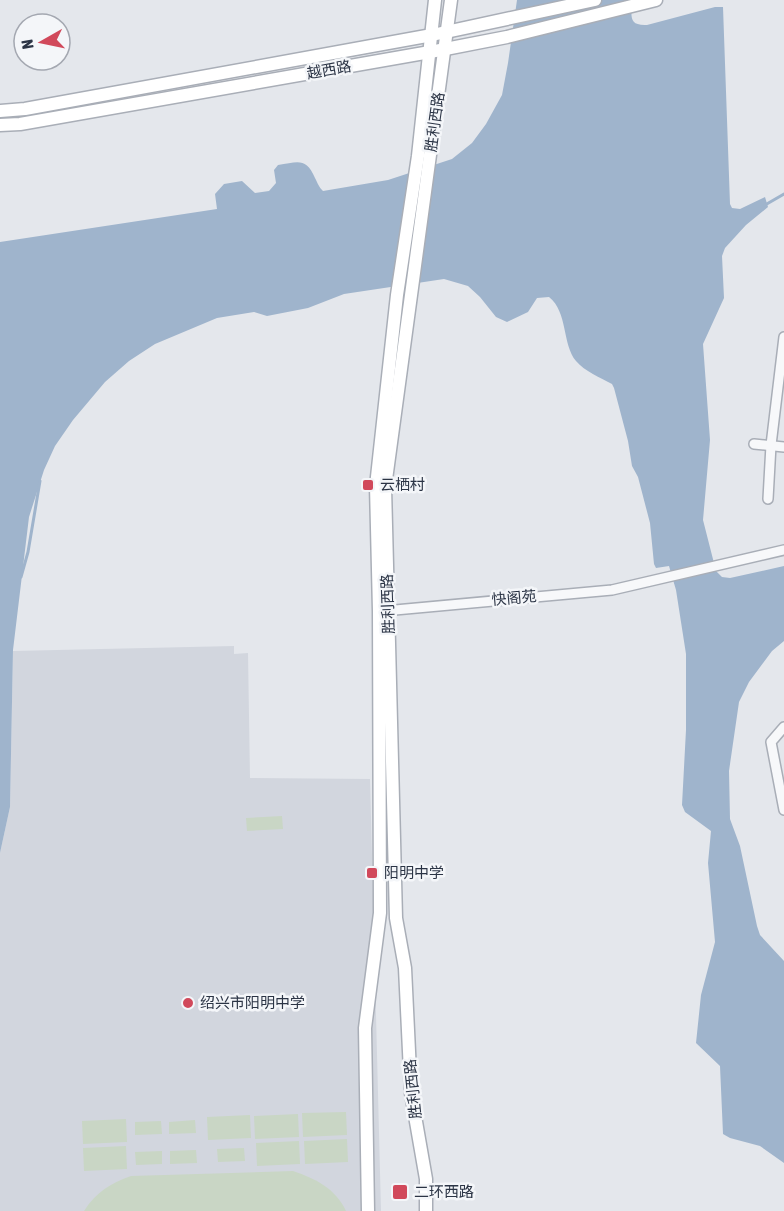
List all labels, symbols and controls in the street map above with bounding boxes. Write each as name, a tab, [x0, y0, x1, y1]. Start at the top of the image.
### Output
north arrow	[12, 12, 72, 72]
text: N	[18, 38, 37, 50]
street label: 越西路	[305, 57, 353, 82]
street label: 胜利西路	[422, 91, 447, 153]
place label: 云栖村	[380, 476, 425, 493]
marker: 云栖村	[361, 478, 375, 492]
street label: 胜利西路	[378, 574, 397, 634]
street label: 快阁苑	[491, 587, 537, 608]
place label: 阳明中学	[384, 864, 444, 881]
marker: 阳明中学	[365, 866, 379, 880]
place label: 绍兴市阳明中学	[200, 994, 305, 1011]
marker: 绍兴市阳明中学	[181, 996, 195, 1010]
street label: 胜利西路	[401, 1058, 424, 1120]
marker: 二环西路	[391, 1183, 409, 1201]
place label: 二环西路	[414, 1183, 474, 1200]

